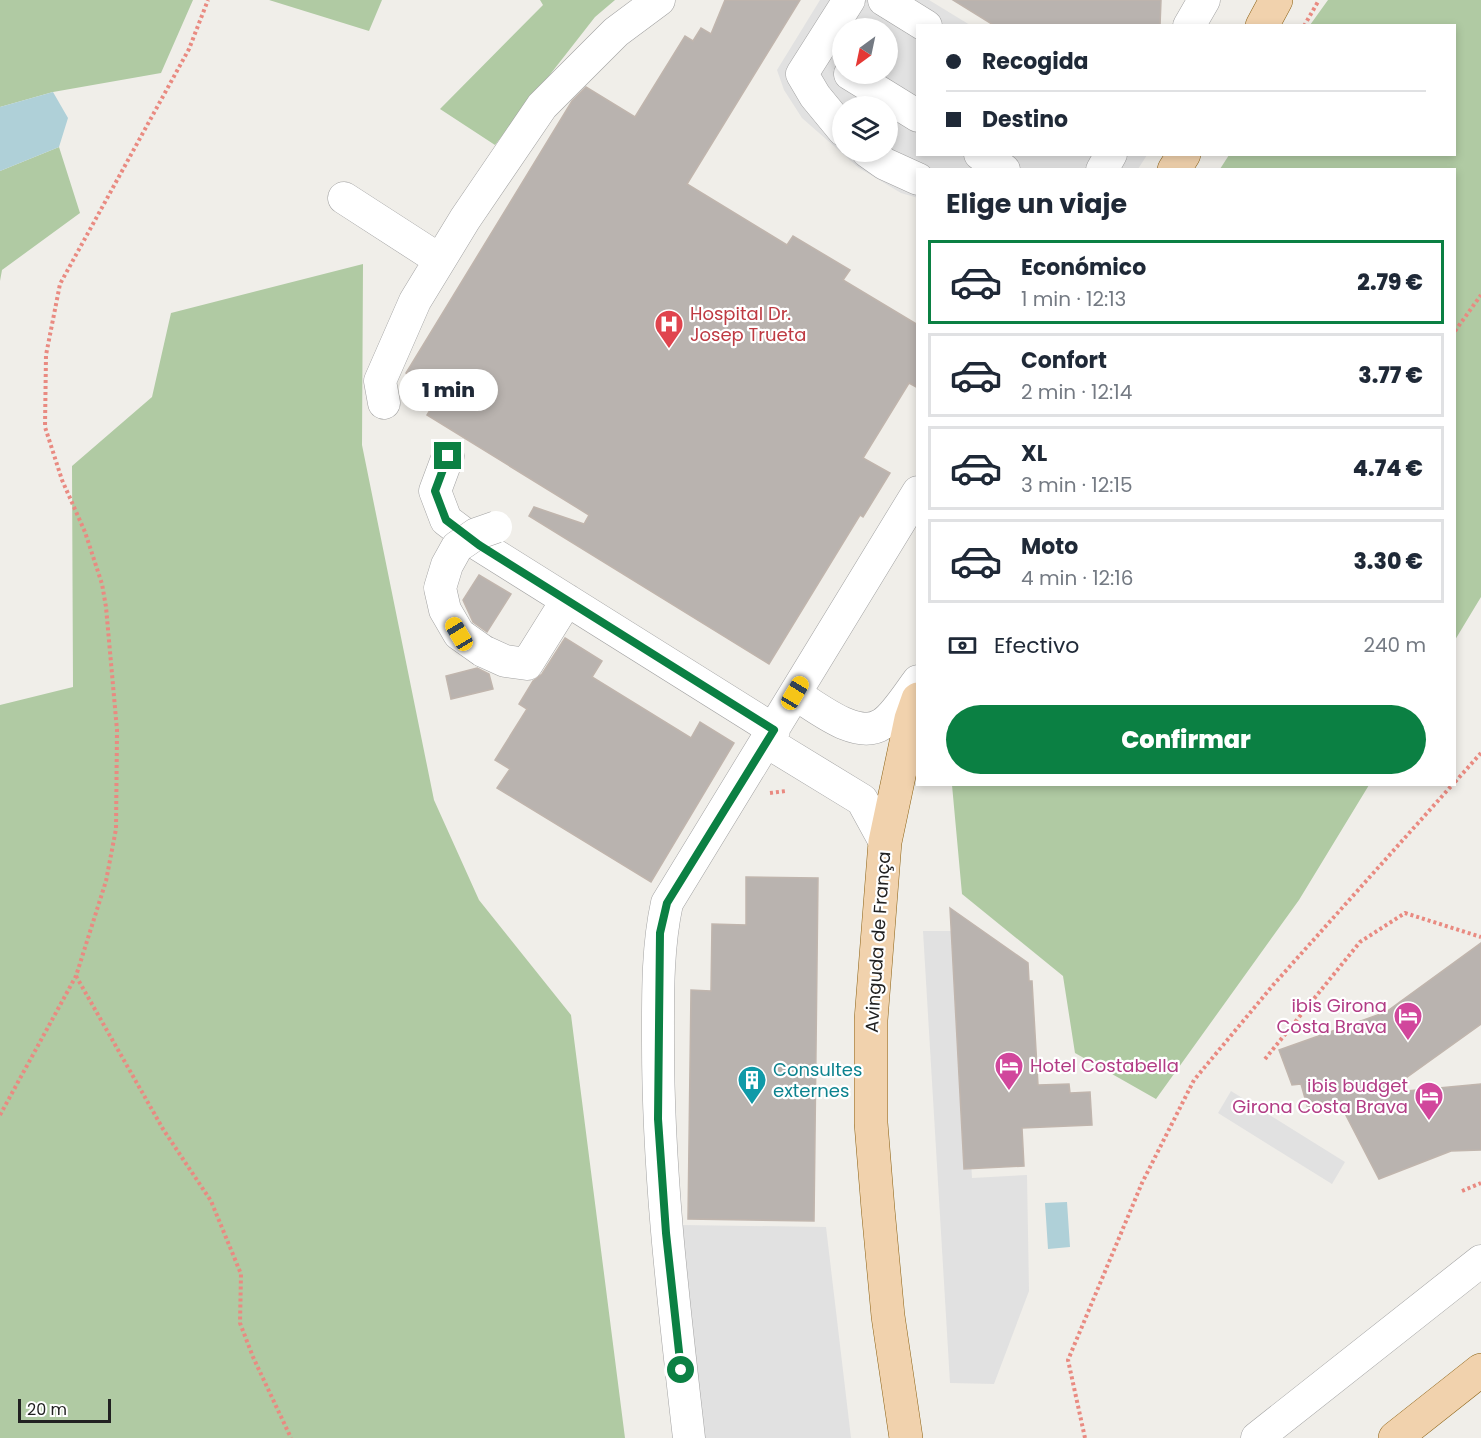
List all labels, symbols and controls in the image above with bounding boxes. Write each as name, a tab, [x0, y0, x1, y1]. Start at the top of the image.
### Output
north arrow	[832, 18, 898, 84]
map controls	[832, 18, 898, 162]
text: Recogida	[982, 46, 1089, 77]
button: layers	[832, 96, 898, 162]
text: Destino	[982, 104, 1068, 135]
text: Elige un viaje	[946, 185, 1127, 222]
text: Económico	[1021, 252, 1146, 283]
icon: car	[949, 255, 1003, 309]
text: 2.79 €	[1357, 267, 1423, 298]
text: 1 min · 12:13	[1021, 285, 1126, 313]
place label: Hospital Dr. Josep Trueta	[690, 301, 806, 347]
hospital icon: Hospital Dr. Josep Trueta	[653, 308, 685, 350]
text: Confort	[1021, 345, 1107, 376]
icon: car	[949, 348, 1003, 402]
text: 3.77 €	[1358, 360, 1423, 391]
callout: 1 min	[398, 369, 498, 411]
text: 1 min	[422, 376, 475, 404]
text: 2 min · 12:14	[1021, 378, 1132, 406]
text: XL	[1021, 438, 1047, 469]
icon: car	[949, 441, 1003, 495]
route end	[434, 442, 461, 469]
text: 4.74 €	[1353, 453, 1423, 484]
text: 3 min · 12:15	[1021, 471, 1132, 499]
text: Moto	[1021, 531, 1078, 562]
icon: car	[949, 534, 1003, 588]
text: 3.30 €	[1353, 546, 1423, 577]
text: 4 min · 12:16	[1021, 564, 1133, 592]
car	[442, 614, 476, 654]
icon: cash	[946, 629, 979, 662]
text: Efectivo	[994, 630, 1079, 661]
text: 240 m	[1363, 631, 1426, 659]
car	[778, 673, 812, 713]
button: Confirmar	[946, 705, 1426, 774]
street label: Avinguda de França	[859, 850, 896, 1033]
place label: ibis Girona Costa Brava	[1276, 993, 1387, 1039]
hotel icon: ibis Girona Costa Brava	[1392, 1000, 1424, 1042]
hotel icon: Hotel Costabella	[993, 1050, 1025, 1092]
place label: Hotel Costabella	[1030, 1053, 1179, 1078]
place label: Consultes externes	[773, 1057, 862, 1103]
building icon: Consultes externes	[736, 1064, 768, 1106]
place label: ibis budget Girona Costa Brava	[1232, 1073, 1408, 1119]
hotel icon: ibis budget Girona Costa Brava	[1413, 1080, 1445, 1122]
route start	[667, 1356, 694, 1383]
scale bar	[18, 1396, 111, 1424]
text: 20 m	[27, 1398, 67, 1421]

